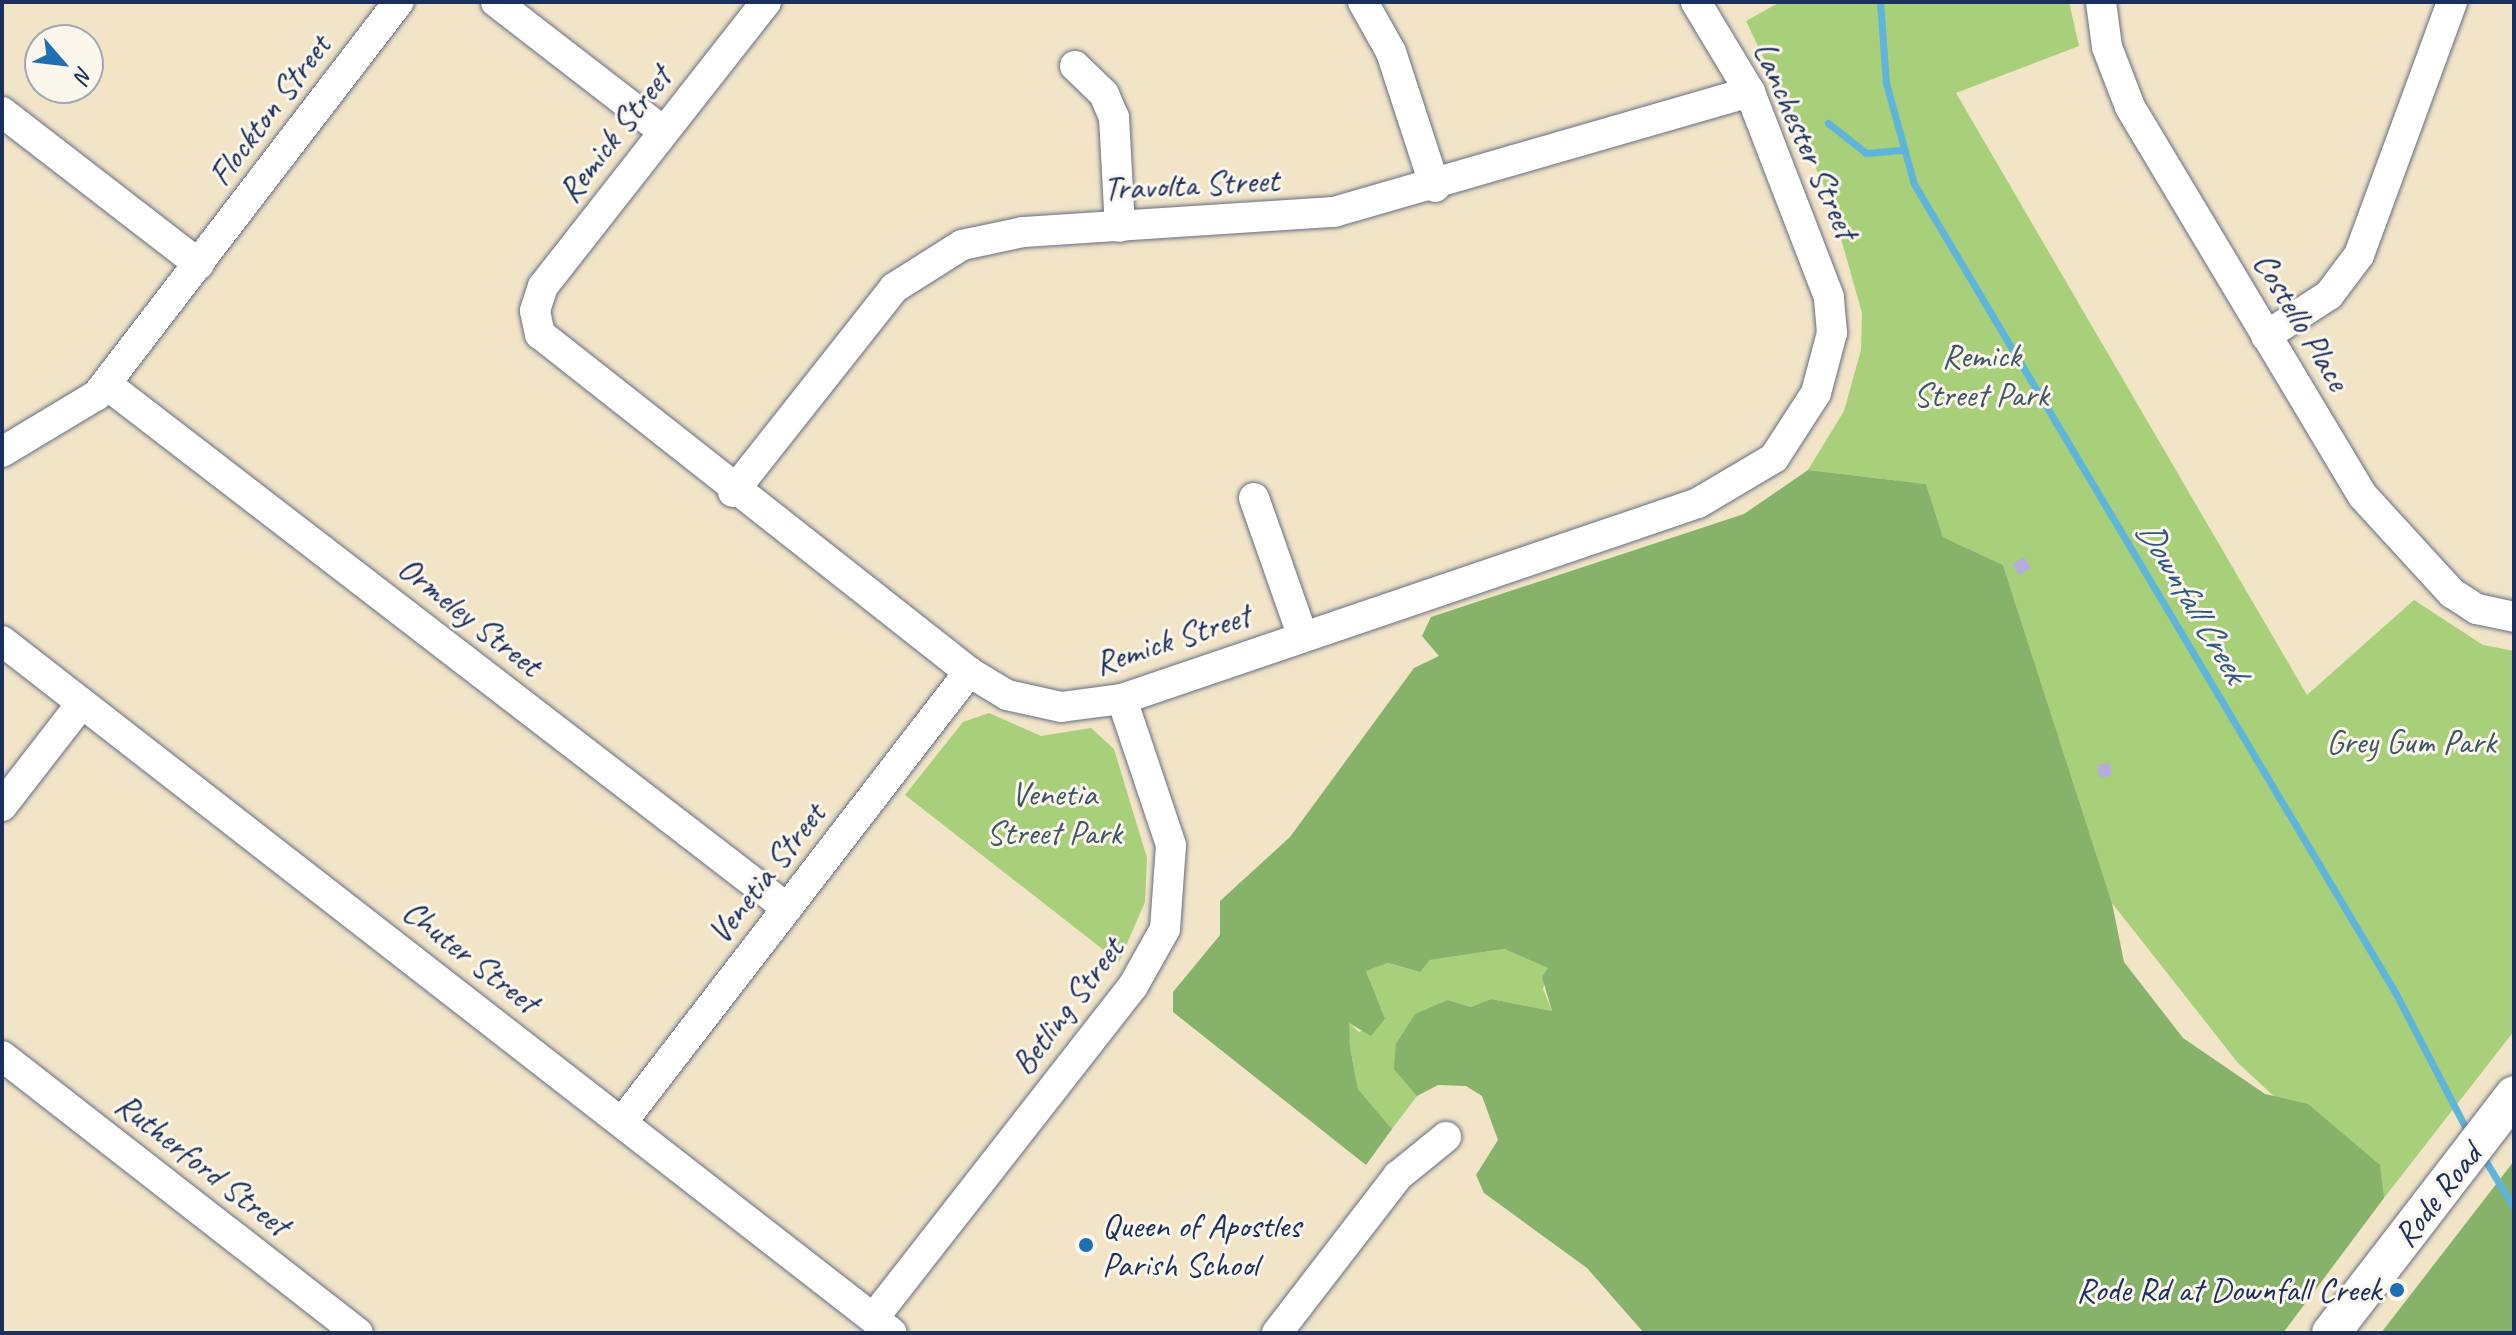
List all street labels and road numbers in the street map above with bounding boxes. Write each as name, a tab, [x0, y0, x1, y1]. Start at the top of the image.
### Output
street label: Flockton Street	[199, 26, 339, 194]
street label: Lanchester Street	[1744, 35, 1868, 245]
street label: Remick Street	[548, 58, 680, 210]
street label: Travolta Street	[1102, 159, 1280, 209]
street label: Costello Place	[2245, 245, 2359, 397]
street label: Ormeley Street	[390, 547, 550, 685]
street label: Remick Street	[1089, 595, 1255, 683]
street label: Venetia Street	[698, 794, 834, 952]
street label: Chuter Street	[395, 890, 547, 1022]
street label: Betling Street	[1002, 929, 1132, 1083]
street label: Rutherford Street	[108, 1083, 298, 1245]
street label: Rode Road	[2384, 1135, 2490, 1255]

